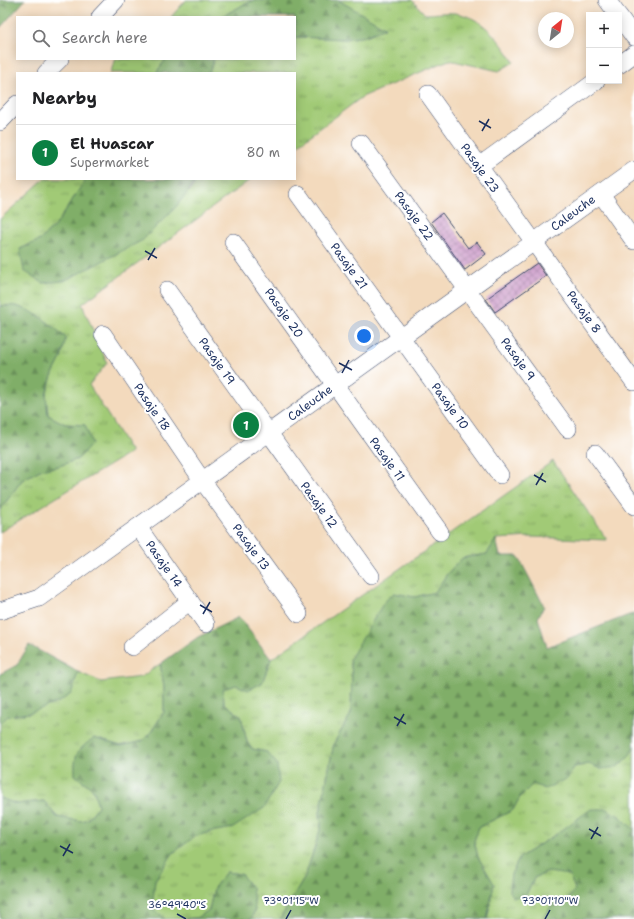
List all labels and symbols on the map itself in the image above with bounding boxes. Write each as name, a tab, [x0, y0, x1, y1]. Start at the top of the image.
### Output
north arrow	[538, 12, 574, 48]
street label: Pasaje 23	[457, 140, 503, 196]
street label: Pasaje 22	[391, 188, 437, 244]
street label: Caleuche	[547, 191, 599, 235]
street label: Pasaje 21	[327, 240, 371, 292]
street label: Pasaje 20	[261, 285, 307, 341]
street label: Pasaje 8	[563, 287, 605, 337]
your location	[354, 326, 374, 346]
street label: Pasaje 19	[195, 334, 239, 388]
street label: Pasaje 9	[497, 334, 539, 384]
street label: Pasaje 10	[428, 379, 472, 433]
street label: Pasaje 18	[130, 380, 174, 434]
street label: Caleuche	[284, 381, 336, 425]
pin: 1	[233, 410, 259, 440]
street label: Pasaje 11	[366, 434, 408, 484]
street label: Pasaje 12	[297, 479, 341, 531]
street label: Pasaje 13	[229, 521, 273, 573]
street label: Pasaje 14	[142, 537, 186, 591]
text: 73°01'15"W	[263, 894, 319, 907]
text: 73°01'10"W	[522, 894, 579, 907]
text: 36°49'40"S	[148, 898, 206, 911]

